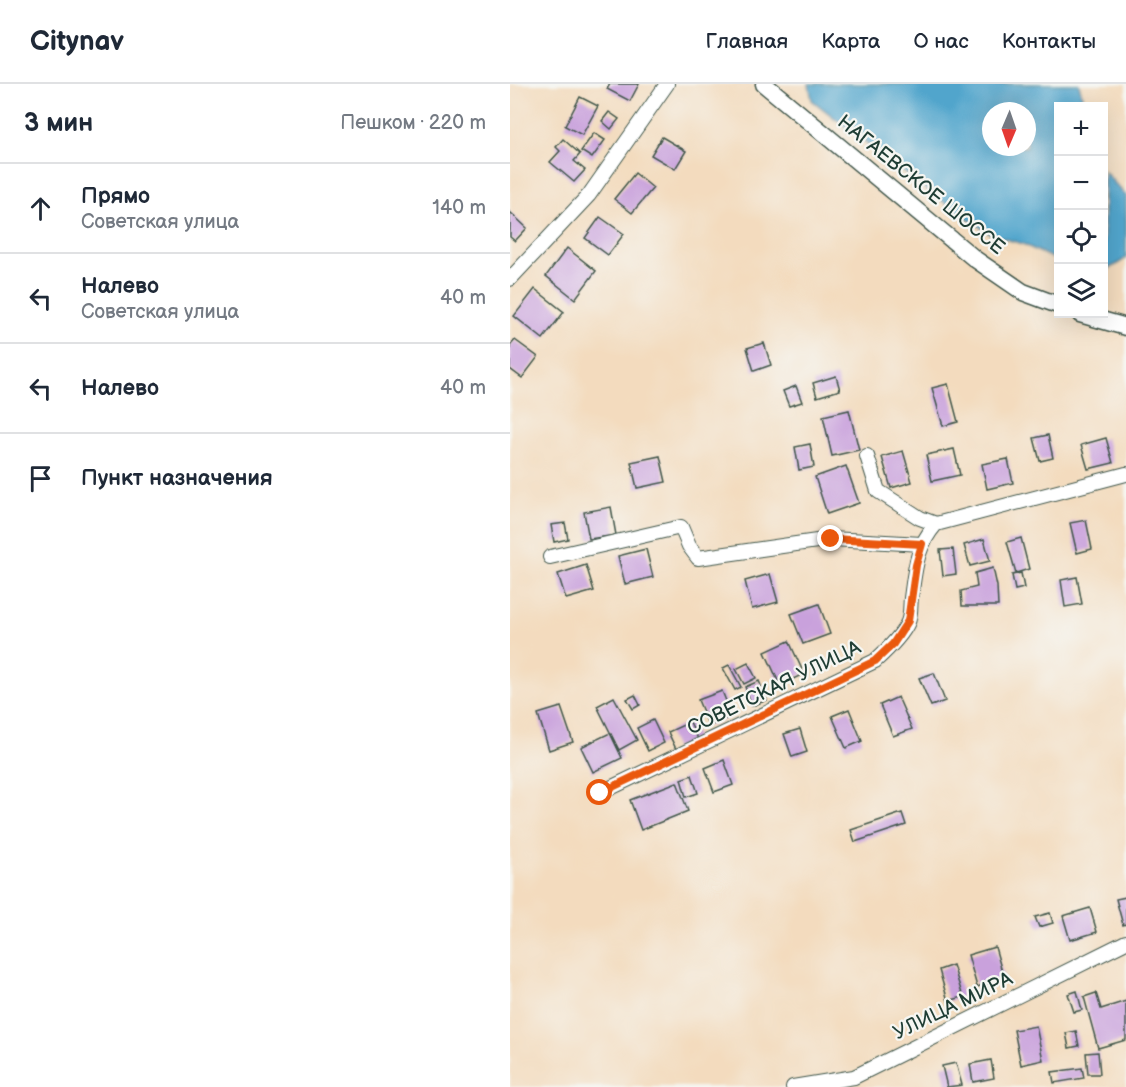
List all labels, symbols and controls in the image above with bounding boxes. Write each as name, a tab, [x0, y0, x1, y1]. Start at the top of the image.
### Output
text: Citynav	[30, 25, 124, 58]
text: Главная	[705, 29, 788, 54]
text: Карта	[821, 29, 880, 54]
text: О нас	[913, 29, 969, 54]
text: Контакты	[1002, 29, 1096, 54]
north arrow	[982, 102, 1036, 156]
map controls	[1054, 102, 1108, 318]
button: +	[1054, 102, 1108, 156]
text: 3 мин	[24, 108, 93, 139]
street label: НАГАЕВСКОЕ ШОССЕ	[832, 110, 1010, 260]
text: Пешком · 220 m	[340, 111, 486, 135]
button: −	[1054, 156, 1108, 210]
text: Прямо	[81, 183, 150, 210]
icon: ahead	[24, 192, 57, 225]
text: 140 m	[432, 196, 486, 220]
text: Советская улица	[81, 210, 239, 234]
button: locate	[1054, 210, 1108, 264]
button: layers	[1054, 264, 1108, 318]
text: Налево	[81, 273, 159, 300]
icon: left	[24, 282, 57, 315]
text: 40 m	[440, 286, 486, 310]
text: Советская улица	[81, 300, 239, 324]
icon: left	[24, 372, 57, 405]
text: Налево	[81, 375, 159, 402]
text: 40 m	[440, 376, 486, 400]
icon: arrive	[24, 462, 57, 495]
text: Пункт назначения	[81, 465, 273, 492]
route end	[817, 525, 843, 551]
street label: СОВЕТСКАЯ УЛИЦА	[683, 635, 866, 740]
route start	[586, 779, 612, 805]
street label: УЛИЦА МИРА	[889, 966, 1017, 1045]

